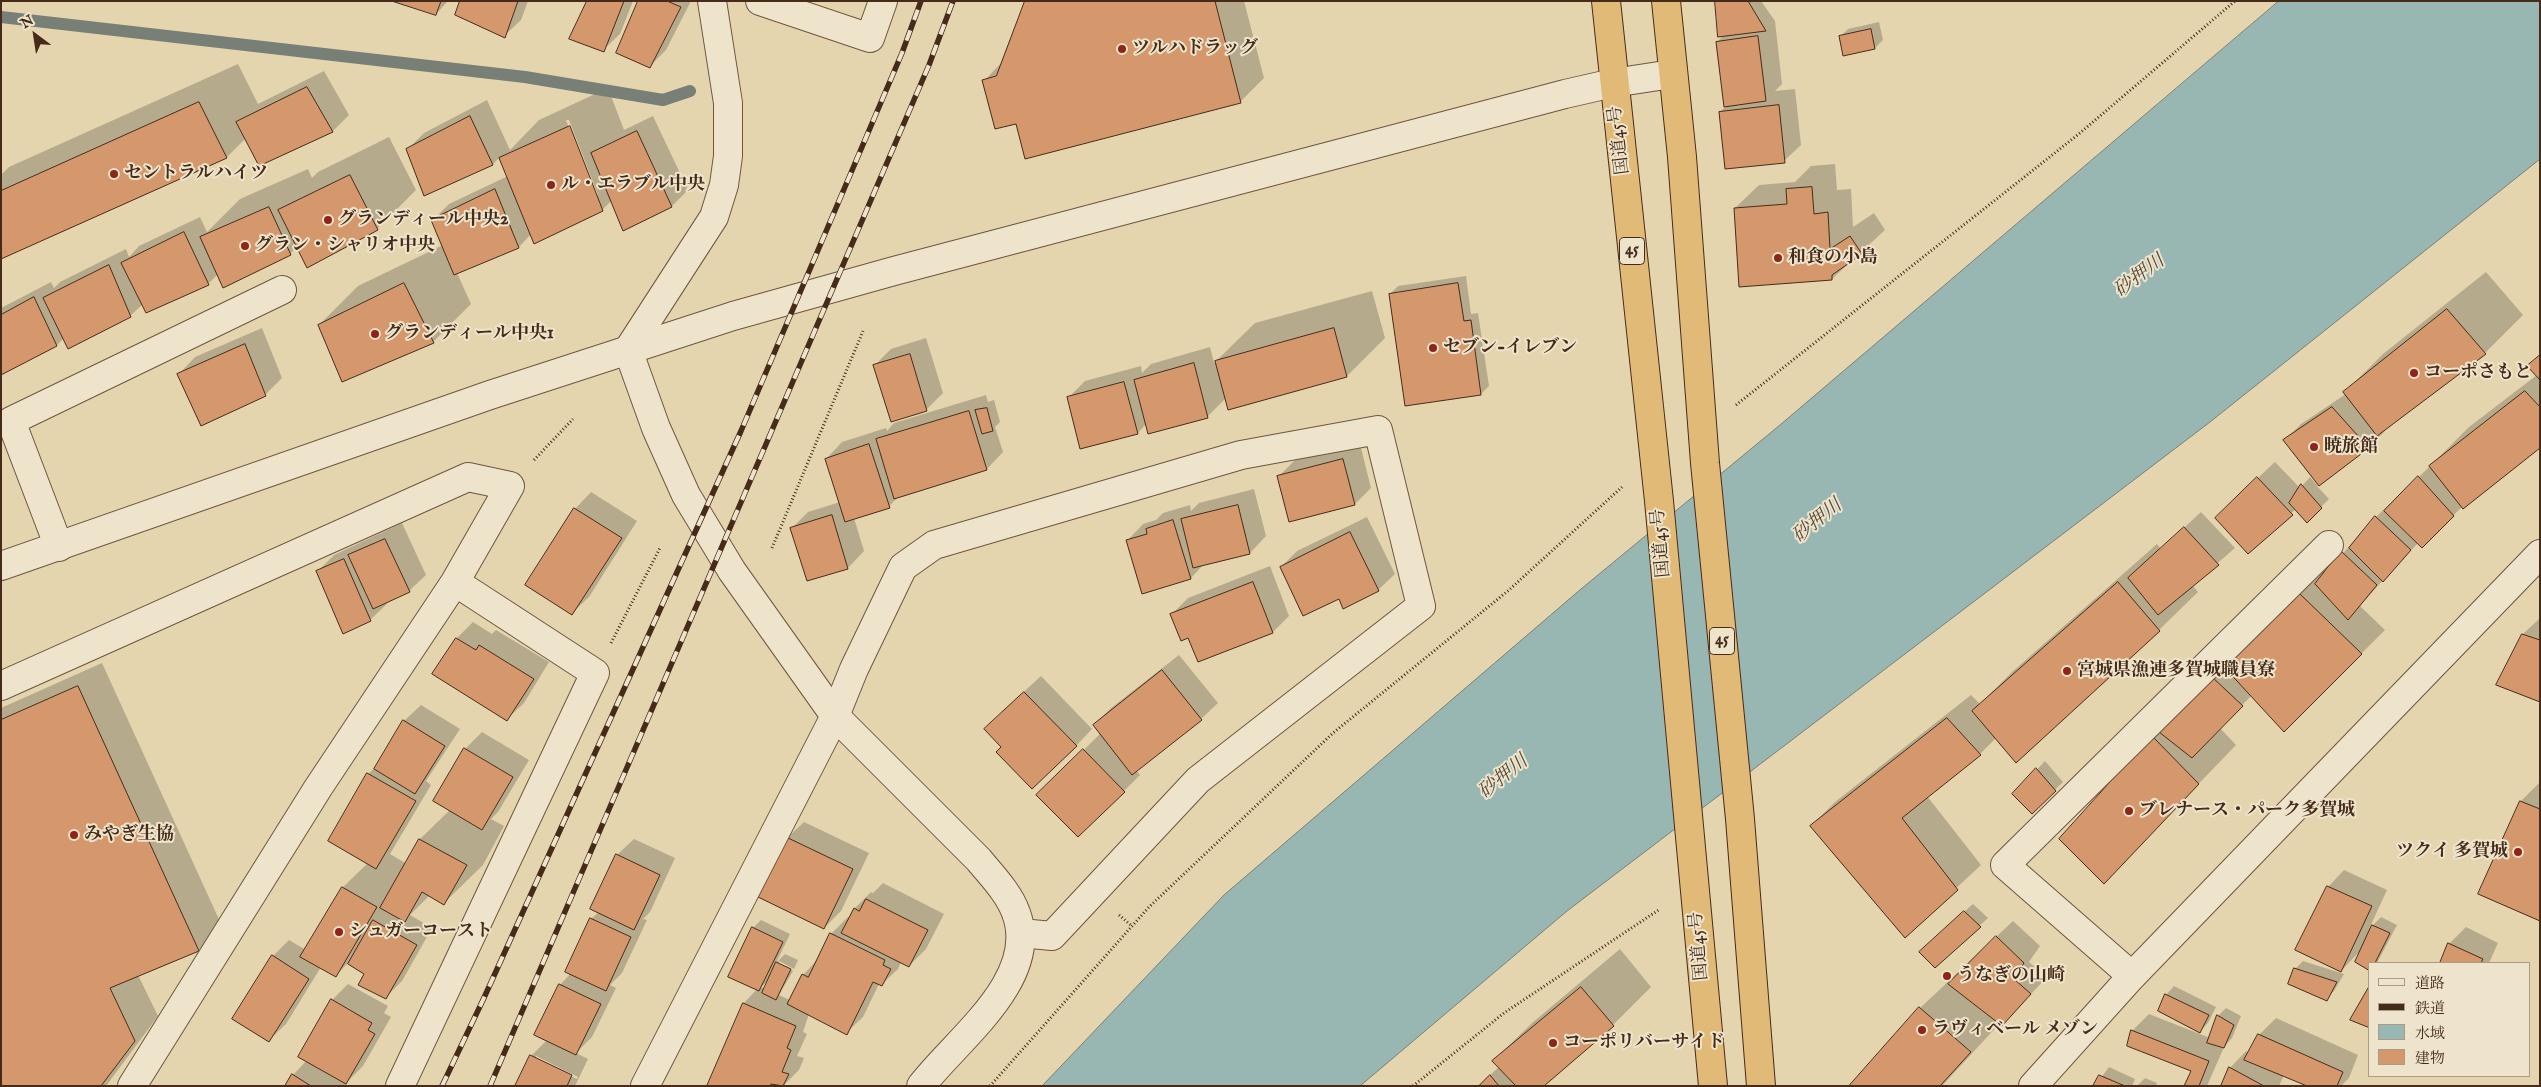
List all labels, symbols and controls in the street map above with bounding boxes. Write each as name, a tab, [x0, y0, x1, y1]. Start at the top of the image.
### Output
north arrow	[10, 10, 60, 60]
text: N	[17, 11, 37, 33]
place label: ツルハドラッグ	[1132, 38, 1258, 60]
marker: ツルハドラッグ	[1116, 43, 1128, 55]
street label: 国道45号	[1605, 104, 1635, 176]
place label: セントラルハイツ	[124, 163, 268, 185]
marker: セントラルハイツ	[108, 168, 120, 180]
place label: ル・エラブル中央	[561, 174, 705, 196]
marker: ル・エラブル中央	[545, 179, 557, 191]
place label: グランディール中央2	[338, 209, 508, 231]
marker: グランディール中央2	[322, 214, 334, 226]
place label: グラン・シャリオ中央	[255, 235, 435, 257]
road number: 45	[1620, 238, 1644, 264]
marker: グラン・シャリオ中央	[239, 240, 251, 252]
place label: 和食の小島	[1788, 247, 1878, 269]
water label: 砂押川	[2110, 251, 2170, 303]
marker: 和食の小島	[1772, 252, 1784, 264]
place label: グランディール中央1	[385, 323, 554, 345]
marker: グランディール中央1	[369, 328, 381, 340]
place label: セブン-イレブン	[1443, 337, 1577, 359]
marker: セブン-イレブン	[1427, 342, 1439, 354]
place label: コーポさもと	[2424, 362, 2532, 384]
marker: コーポさもと	[2408, 367, 2420, 379]
place label: 暁旅館	[2324, 436, 2378, 458]
marker: 暁旅館	[2308, 441, 2320, 453]
water label: 砂押川	[1789, 495, 1847, 549]
street label: 国道45号	[1648, 508, 1676, 578]
road number: 45	[1710, 627, 1734, 654]
place label: 宮城県漁連多賀城職員寮	[2077, 660, 2275, 682]
marker: 宮城県漁連多賀城職員寮	[2061, 665, 2073, 677]
water label: 砂押川	[1475, 751, 1533, 805]
place label: ブレナース・パーク多賀城	[2139, 800, 2355, 822]
marker: ブレナース・パーク多賀城	[2123, 805, 2135, 817]
place label: みやぎ生協	[84, 824, 174, 846]
marker: みやぎ生協	[68, 829, 80, 841]
place label: ツクイ 多賀城	[2396, 841, 2508, 863]
marker: ツクイ 多賀城	[2512, 846, 2524, 858]
street label: 国道45号	[1686, 911, 1714, 981]
place label: シュガーコースト	[349, 921, 493, 943]
marker: シュガーコースト	[333, 926, 345, 938]
legend	[2368, 962, 2531, 1077]
place label: うなぎの山崎	[1957, 965, 2065, 987]
marker: うなぎの山崎	[1941, 970, 1953, 982]
text: 道路	[2415, 974, 2445, 993]
text: 鉄道	[2415, 999, 2445, 1018]
place label: ラヴィベール メゾン	[1932, 1019, 2098, 1041]
marker: ラヴィベール メゾン	[1916, 1024, 1928, 1036]
text: 水域	[2415, 1024, 2445, 1043]
place label: コーポリバーサイド	[1563, 1032, 1725, 1054]
marker: コーポリバーサイド	[1547, 1037, 1559, 1049]
text: 建物	[2415, 1049, 2445, 1068]

